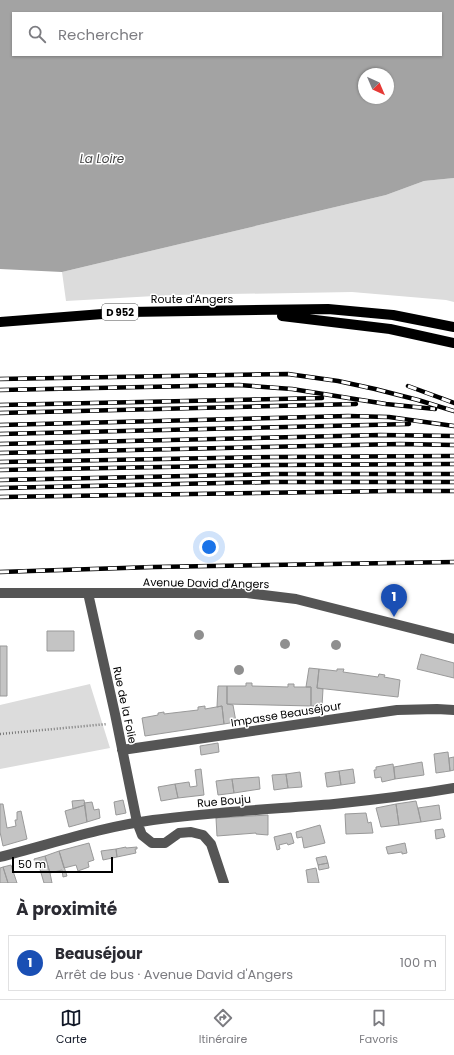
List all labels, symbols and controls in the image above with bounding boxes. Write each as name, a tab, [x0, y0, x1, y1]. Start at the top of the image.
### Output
search box	[12, 12, 442, 56]
icon: search	[26, 23, 48, 45]
text: Rechercher	[58, 24, 144, 45]
north arrow	[358, 68, 394, 104]
water label: La Loire	[80, 150, 125, 167]
street label: Route d'Angers	[151, 291, 233, 307]
road number: D 952	[102, 304, 138, 320]
your location	[199, 537, 219, 557]
street label: Avenue David d'Angers	[143, 574, 270, 592]
pin: 1	[381, 584, 407, 617]
street label: Rue de la Folie	[109, 665, 141, 745]
street label: Impasse Beauséjour	[230, 697, 342, 731]
street label: Rue Bouju	[196, 791, 252, 811]
scale bar	[12, 855, 113, 874]
text: 50 m	[18, 856, 46, 872]
text: À proximité	[16, 897, 117, 921]
text: Beauséjour	[55, 943, 143, 964]
text: 1	[28, 953, 32, 972]
text: 100 m	[400, 953, 437, 972]
text: Arrêt de bus · Avenue David d'Angers	[55, 965, 293, 984]
tab: Carte	[56, 1007, 87, 1048]
tab: Itinéraire	[199, 1007, 247, 1048]
tab: Favoris	[359, 1007, 398, 1048]

